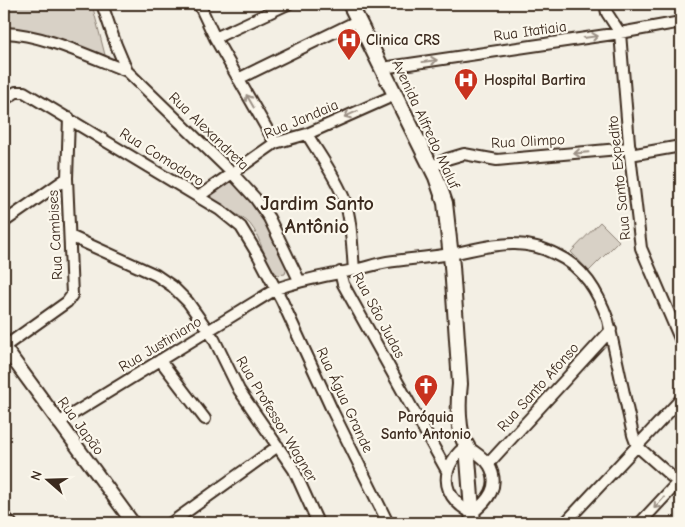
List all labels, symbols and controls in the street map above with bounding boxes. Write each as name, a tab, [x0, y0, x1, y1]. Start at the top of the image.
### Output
street label: Rua Itatiaia	[492, 17, 568, 45]
hospital icon: Clinica CRS	[336, 27, 362, 61]
place label: Clinica CRS	[366, 31, 440, 49]
one-way arrow	[583, 32, 599, 42]
one-way arrow	[422, 56, 438, 66]
street label: Avenida Alfredo Maluf	[388, 57, 464, 192]
hospital icon: Hospital Bartira	[453, 67, 479, 101]
place label: Hospital Bartira	[484, 71, 586, 89]
street label: Rua Alexandreta	[165, 88, 253, 174]
one-way arrow	[245, 95, 255, 109]
street label: Rua Jandaia	[261, 95, 341, 143]
one-way arrow	[344, 110, 359, 120]
street label: Rua Santo Expedito	[603, 115, 634, 241]
street label: Rua Comodoro	[116, 124, 208, 190]
street label: Rua Olimpo	[491, 130, 565, 152]
one-way arrow	[573, 148, 589, 157]
street label: Rua Cambises	[44, 190, 66, 280]
district label: Jardim Santo Antônio	[260, 192, 374, 238]
street label: Rua São Judas	[349, 269, 409, 361]
street label: Rua Justiniano	[115, 312, 205, 376]
street label: Rua Santo Afonso	[493, 339, 583, 435]
street label: Rua Água Grande	[313, 344, 378, 456]
street label: Rua Professor Wagner	[232, 353, 322, 485]
church icon: Paróquia Santo Antonio	[413, 373, 439, 407]
street label: Rua Japão	[54, 393, 108, 459]
place label: Paróquia Santo Antonio	[381, 408, 471, 443]
north arrow	[22, 454, 72, 504]
text: N	[27, 469, 46, 483]
one-way arrow	[653, 497, 665, 509]

